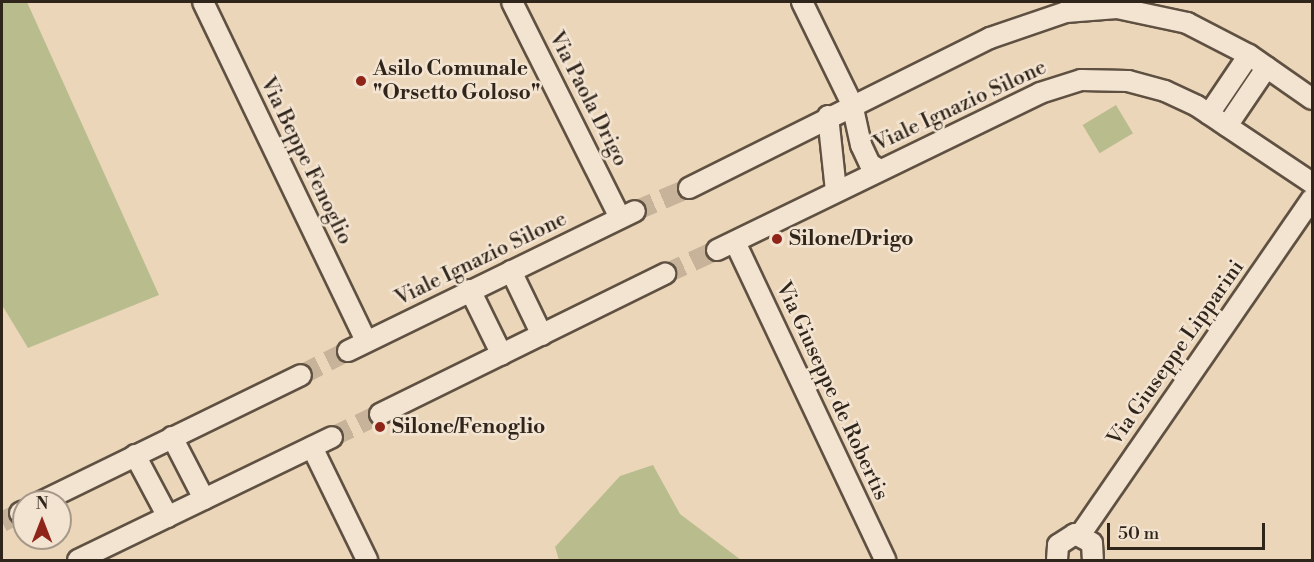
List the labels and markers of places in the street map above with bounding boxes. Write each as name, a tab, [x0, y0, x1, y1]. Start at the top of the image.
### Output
place label: Asilo Comunale "Orsetto Goloso"	[373, 56, 540, 106]
marker: Asilo Comunale "Orsetto Goloso"	[354, 74, 368, 88]
place label: Silone/Drigo	[789, 226, 914, 252]
marker: Silone/Drigo	[770, 232, 784, 246]
place label: Silone/Fenoglio	[392, 414, 545, 440]
marker: Silone/Fenoglio	[373, 420, 387, 434]

